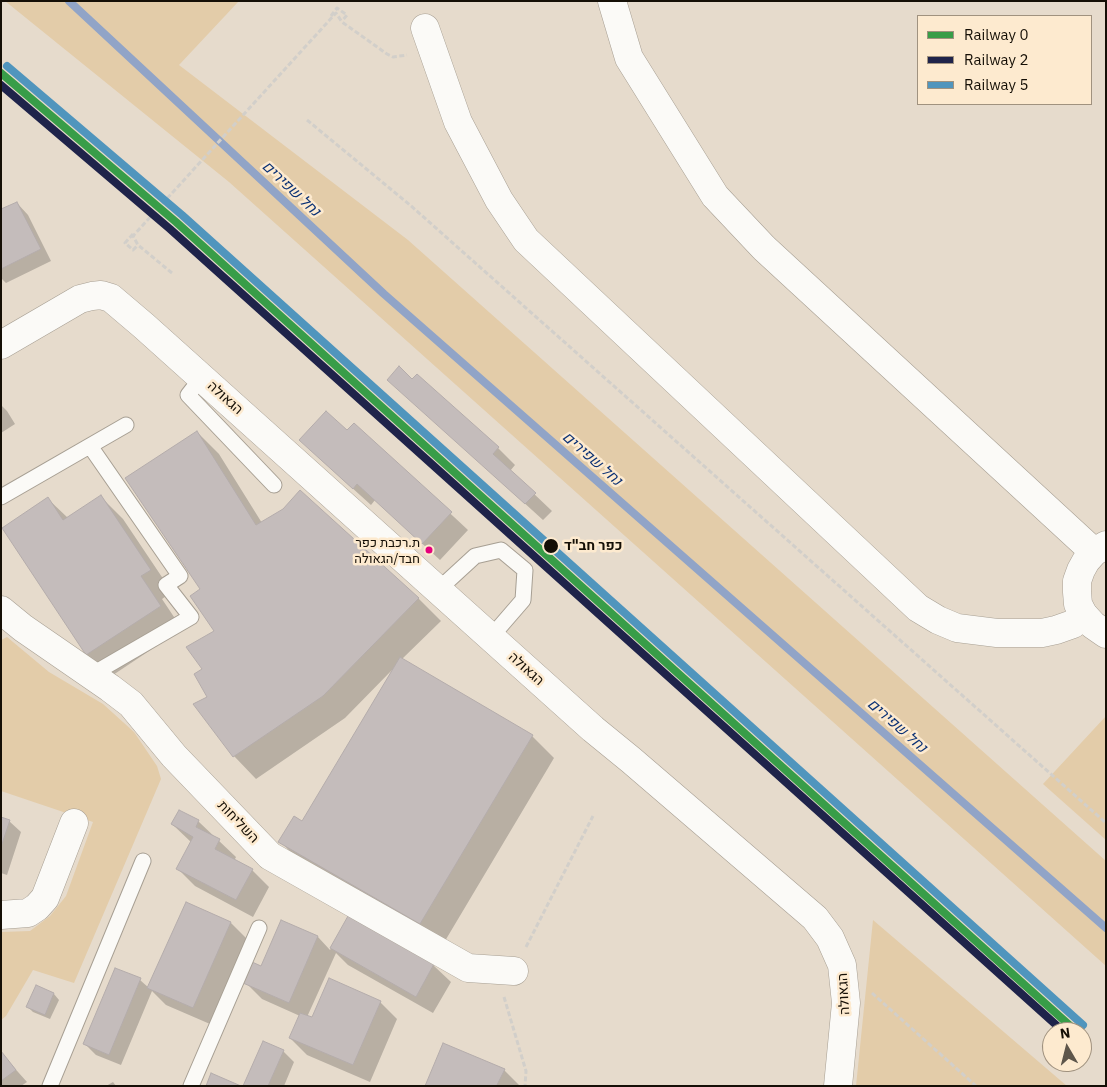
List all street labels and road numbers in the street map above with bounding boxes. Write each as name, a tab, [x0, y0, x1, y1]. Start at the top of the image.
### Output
street label: הגאולה	[204, 378, 246, 418]
street label: הגאולה	[505, 649, 547, 689]
street label: השליחות	[214, 797, 262, 847]
street label: הגאולה	[835, 973, 853, 1015]

